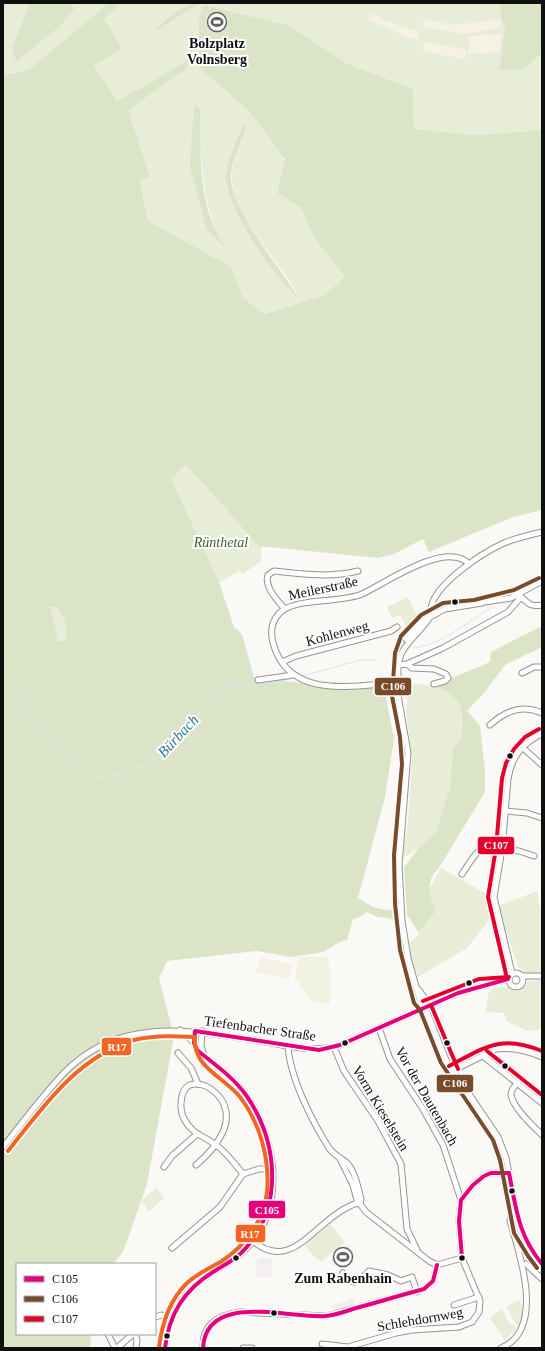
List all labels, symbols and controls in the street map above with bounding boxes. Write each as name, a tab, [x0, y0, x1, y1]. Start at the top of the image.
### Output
sports icon: Bolzplatz Volnsberg	[206, 11, 228, 33]
place label: Bolzplatz Volnsberg	[187, 36, 247, 67]
park label: Rünthetal	[193, 535, 248, 550]
street label: Meilerstraße	[287, 574, 359, 603]
unlabelled marker	[450, 597, 460, 607]
street label: Kohlenweg	[304, 618, 370, 649]
line badge: C106	[374, 677, 412, 696]
text: C106	[381, 680, 406, 692]
water label: Bürbach	[155, 712, 201, 760]
unlabelled marker	[505, 751, 515, 761]
line badge: C107	[477, 836, 515, 855]
text: C107	[484, 839, 509, 851]
unlabelled marker	[464, 978, 474, 988]
street label: Tiefenbacher Straße	[203, 1013, 317, 1044]
line badge: R17	[101, 1037, 132, 1056]
unlabelled marker	[340, 1038, 350, 1048]
unlabelled marker	[442, 1038, 452, 1048]
text: R17	[108, 1041, 127, 1053]
street label: Vor der Dautenbach	[392, 1044, 461, 1148]
unlabelled marker	[500, 1061, 510, 1071]
street label: Vorm Kieselstein	[349, 1063, 412, 1154]
line badge: C106	[436, 1074, 474, 1093]
text: C106	[443, 1077, 468, 1089]
unlabelled marker	[507, 1186, 517, 1196]
line badge: C105	[248, 1200, 286, 1219]
text: C105	[255, 1204, 280, 1216]
line badge: R17	[235, 1224, 266, 1243]
text: R17	[241, 1228, 260, 1240]
sports icon: Zum Rabenhain	[332, 1246, 354, 1268]
unlabelled marker	[231, 1253, 241, 1263]
unlabelled marker	[457, 1253, 467, 1263]
legend	[16, 1263, 156, 1335]
place label: Zum Rabenhain	[294, 1271, 392, 1286]
text: C105	[52, 1272, 78, 1286]
text: C106	[52, 1292, 78, 1306]
street label: Schlehdornweg	[376, 1305, 464, 1334]
unlabelled marker	[269, 1308, 279, 1318]
text: C107	[52, 1312, 78, 1326]
unlabelled marker	[162, 1331, 172, 1341]

